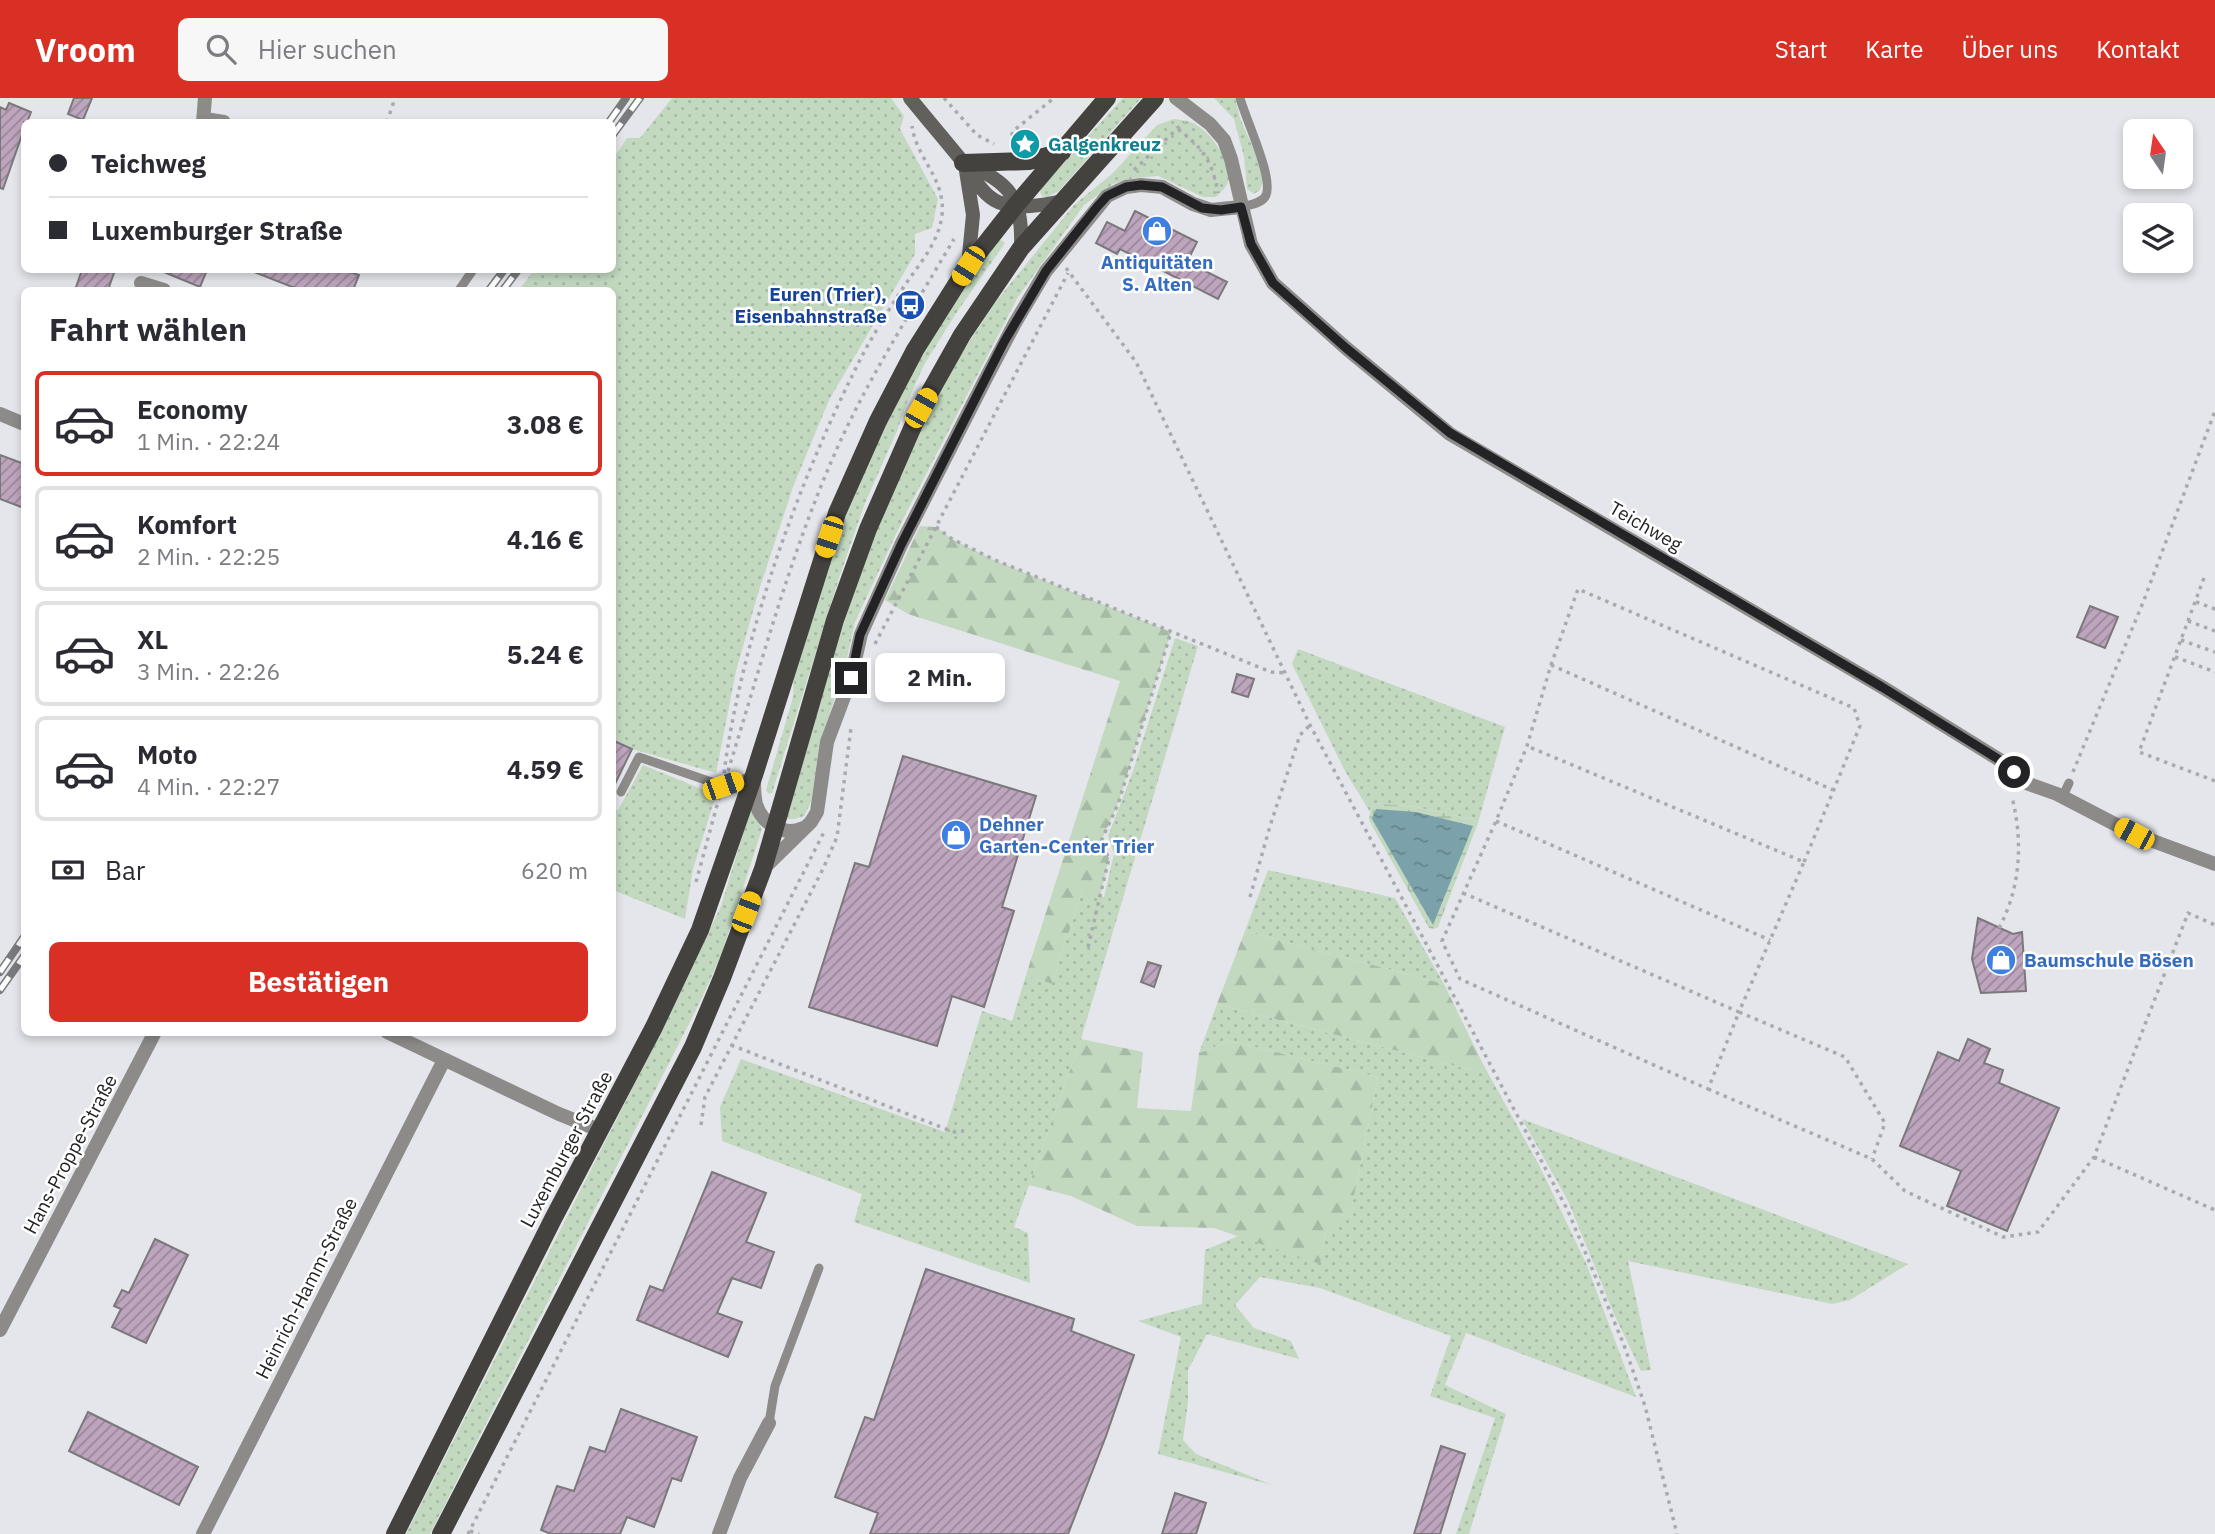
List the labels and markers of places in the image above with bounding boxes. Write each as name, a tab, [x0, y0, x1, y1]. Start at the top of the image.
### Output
place icon: Galgenkreuz	[1008, 127, 1042, 161]
place label: Galgenkreuz	[1048, 132, 1161, 156]
shop icon: Antiquitäten S. Alten	[1140, 214, 1174, 248]
place label: Antiquitäten S. Alten	[1101, 250, 1213, 296]
place label: Euren (Trier), Eisenbahnstraße	[735, 282, 887, 328]
bus stop icon: Euren (Trier), Eisenbahnstraße	[893, 288, 927, 322]
place label: Dehner Garten-Center Trier	[979, 812, 1155, 858]
shop icon: Dehner Garten-Center Trier	[939, 818, 973, 852]
shop icon: Baumschule Bösen	[1984, 943, 2018, 977]
place label: Baumschule Bösen	[2024, 948, 2194, 972]

